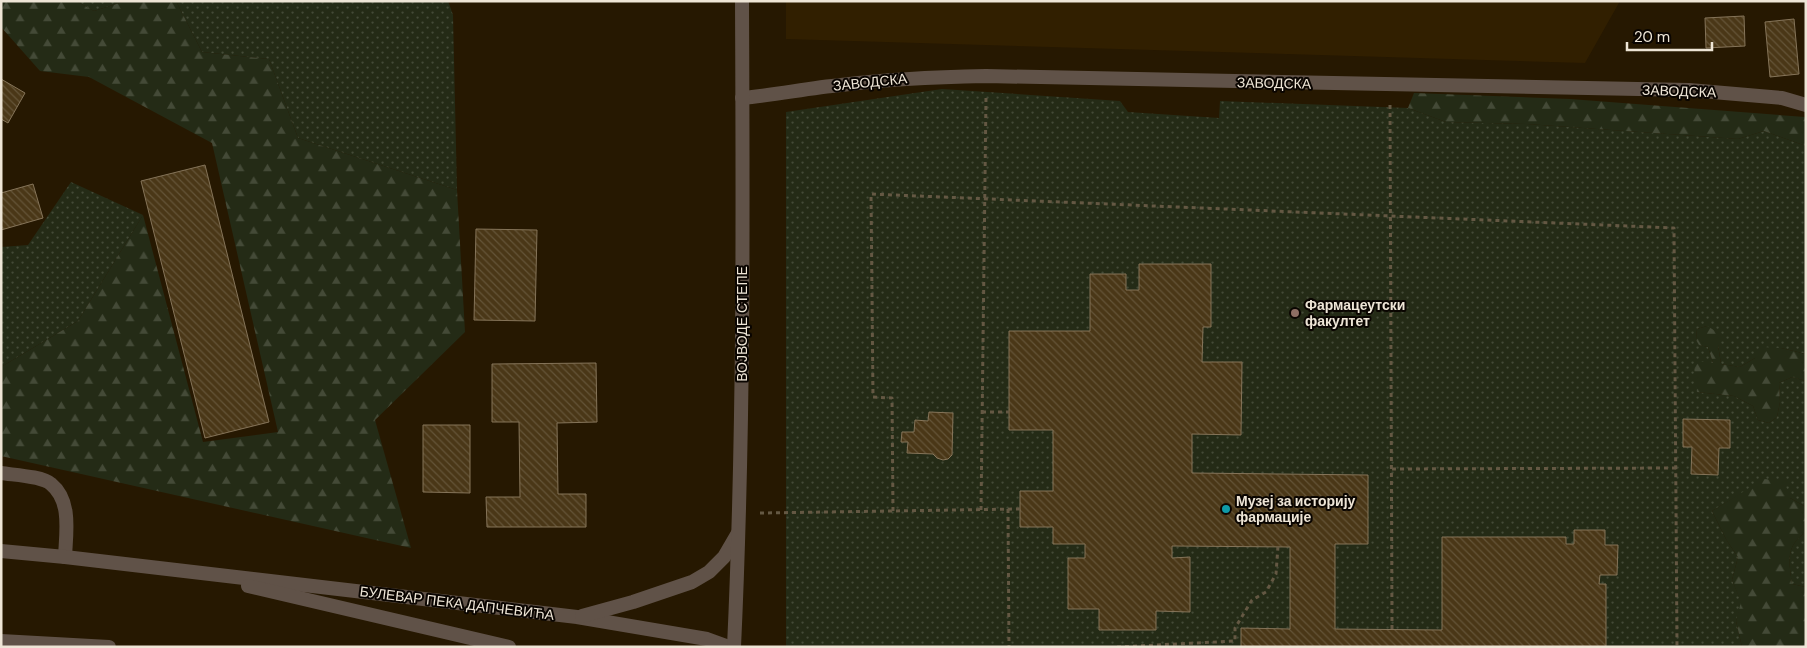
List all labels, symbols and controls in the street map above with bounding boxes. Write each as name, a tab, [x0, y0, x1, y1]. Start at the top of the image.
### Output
scale bar	[1627, 20, 1712, 52]
text: 20 m	[1634, 27, 1670, 47]
street label: ЗАВОДСКА	[832, 69, 909, 95]
street label: ЗАВОДСКА	[1237, 73, 1312, 93]
street label: ЗАВОДСКА	[1642, 81, 1717, 101]
street label: ВОЈВОДЕ СТЕПЕ	[733, 266, 751, 382]
place label: Фармацеутски факултет	[1305, 296, 1405, 330]
marker: Фармацеутски факултет	[1289, 307, 1301, 319]
place label: Музеј за историју фармације	[1236, 492, 1356, 526]
marker: Музеј за историју фармације	[1220, 503, 1232, 515]
street label: БУЛЕВАР ПЕКА ДАПЧЕВИЋА	[359, 582, 556, 624]

